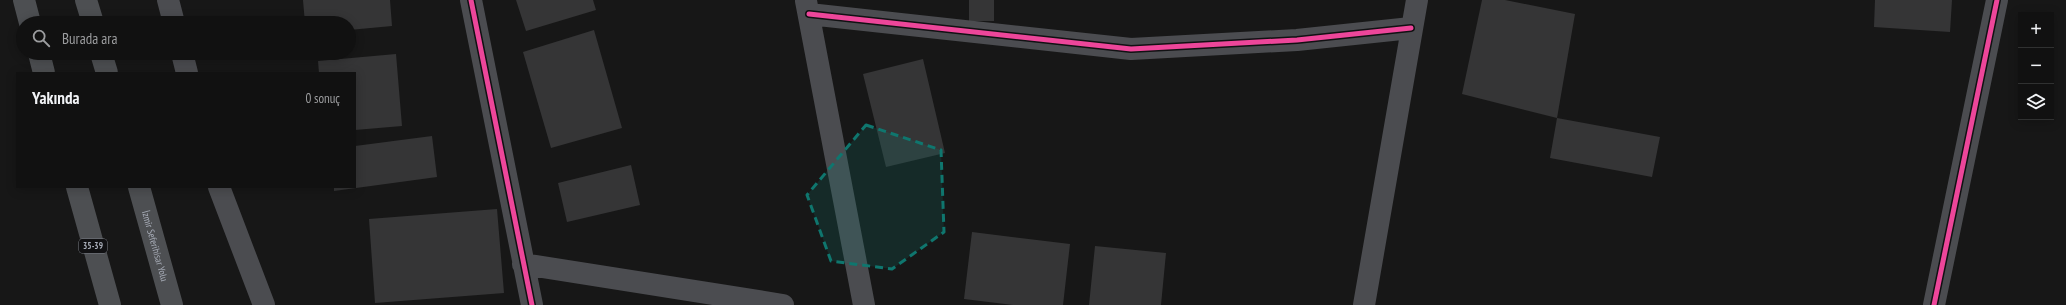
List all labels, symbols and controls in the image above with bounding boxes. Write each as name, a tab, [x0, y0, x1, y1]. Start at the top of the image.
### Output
map controls	[2018, 12, 2054, 120]
button: +	[2018, 12, 2054, 48]
search box	[16, 16, 356, 60]
icon: search	[30, 27, 52, 49]
text: Burada ara	[62, 29, 117, 48]
button: −	[2018, 48, 2054, 84]
button: layers	[2018, 84, 2054, 120]
text: Yakında	[32, 87, 79, 109]
text: 0 sonuç	[305, 90, 340, 107]
street label: İzmir Seferihisar Yolu	[139, 209, 171, 283]
road number: 35-39	[79, 239, 107, 253]

